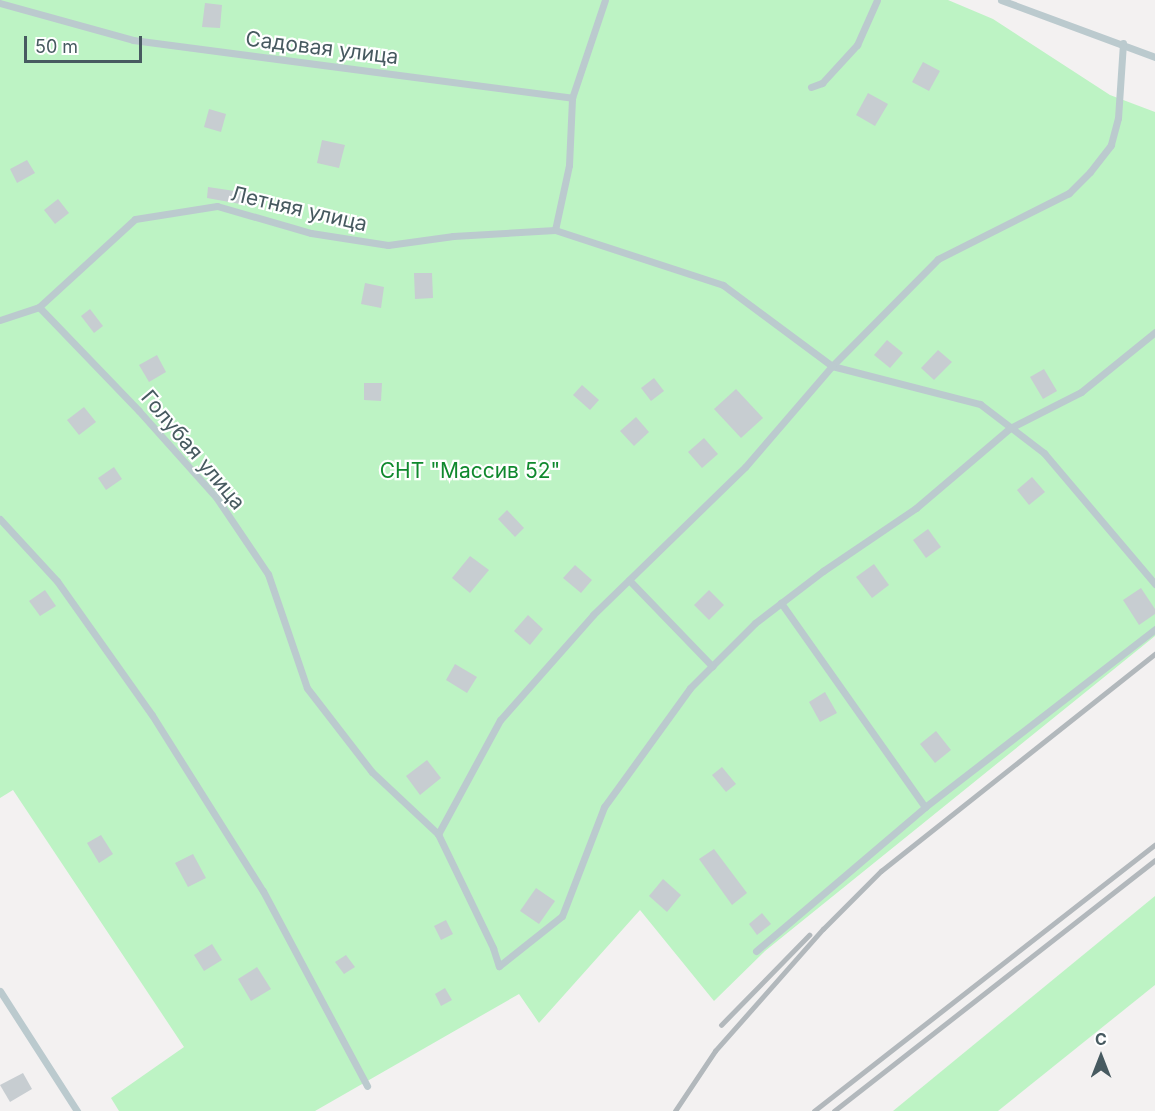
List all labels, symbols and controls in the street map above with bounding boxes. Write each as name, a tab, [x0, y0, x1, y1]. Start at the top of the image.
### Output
scale bar	[27, 24, 146, 62]
street label: Садовая улица	[244, 26, 400, 70]
text: 50 m	[35, 36, 78, 57]
street label: Летняя улица	[228, 181, 370, 237]
street label: Голубая улица	[136, 385, 250, 515]
park label: СНТ "Массив 52"	[380, 458, 560, 484]
north arrow	[1071, 1027, 1131, 1087]
text: С	[1095, 1029, 1107, 1049]

